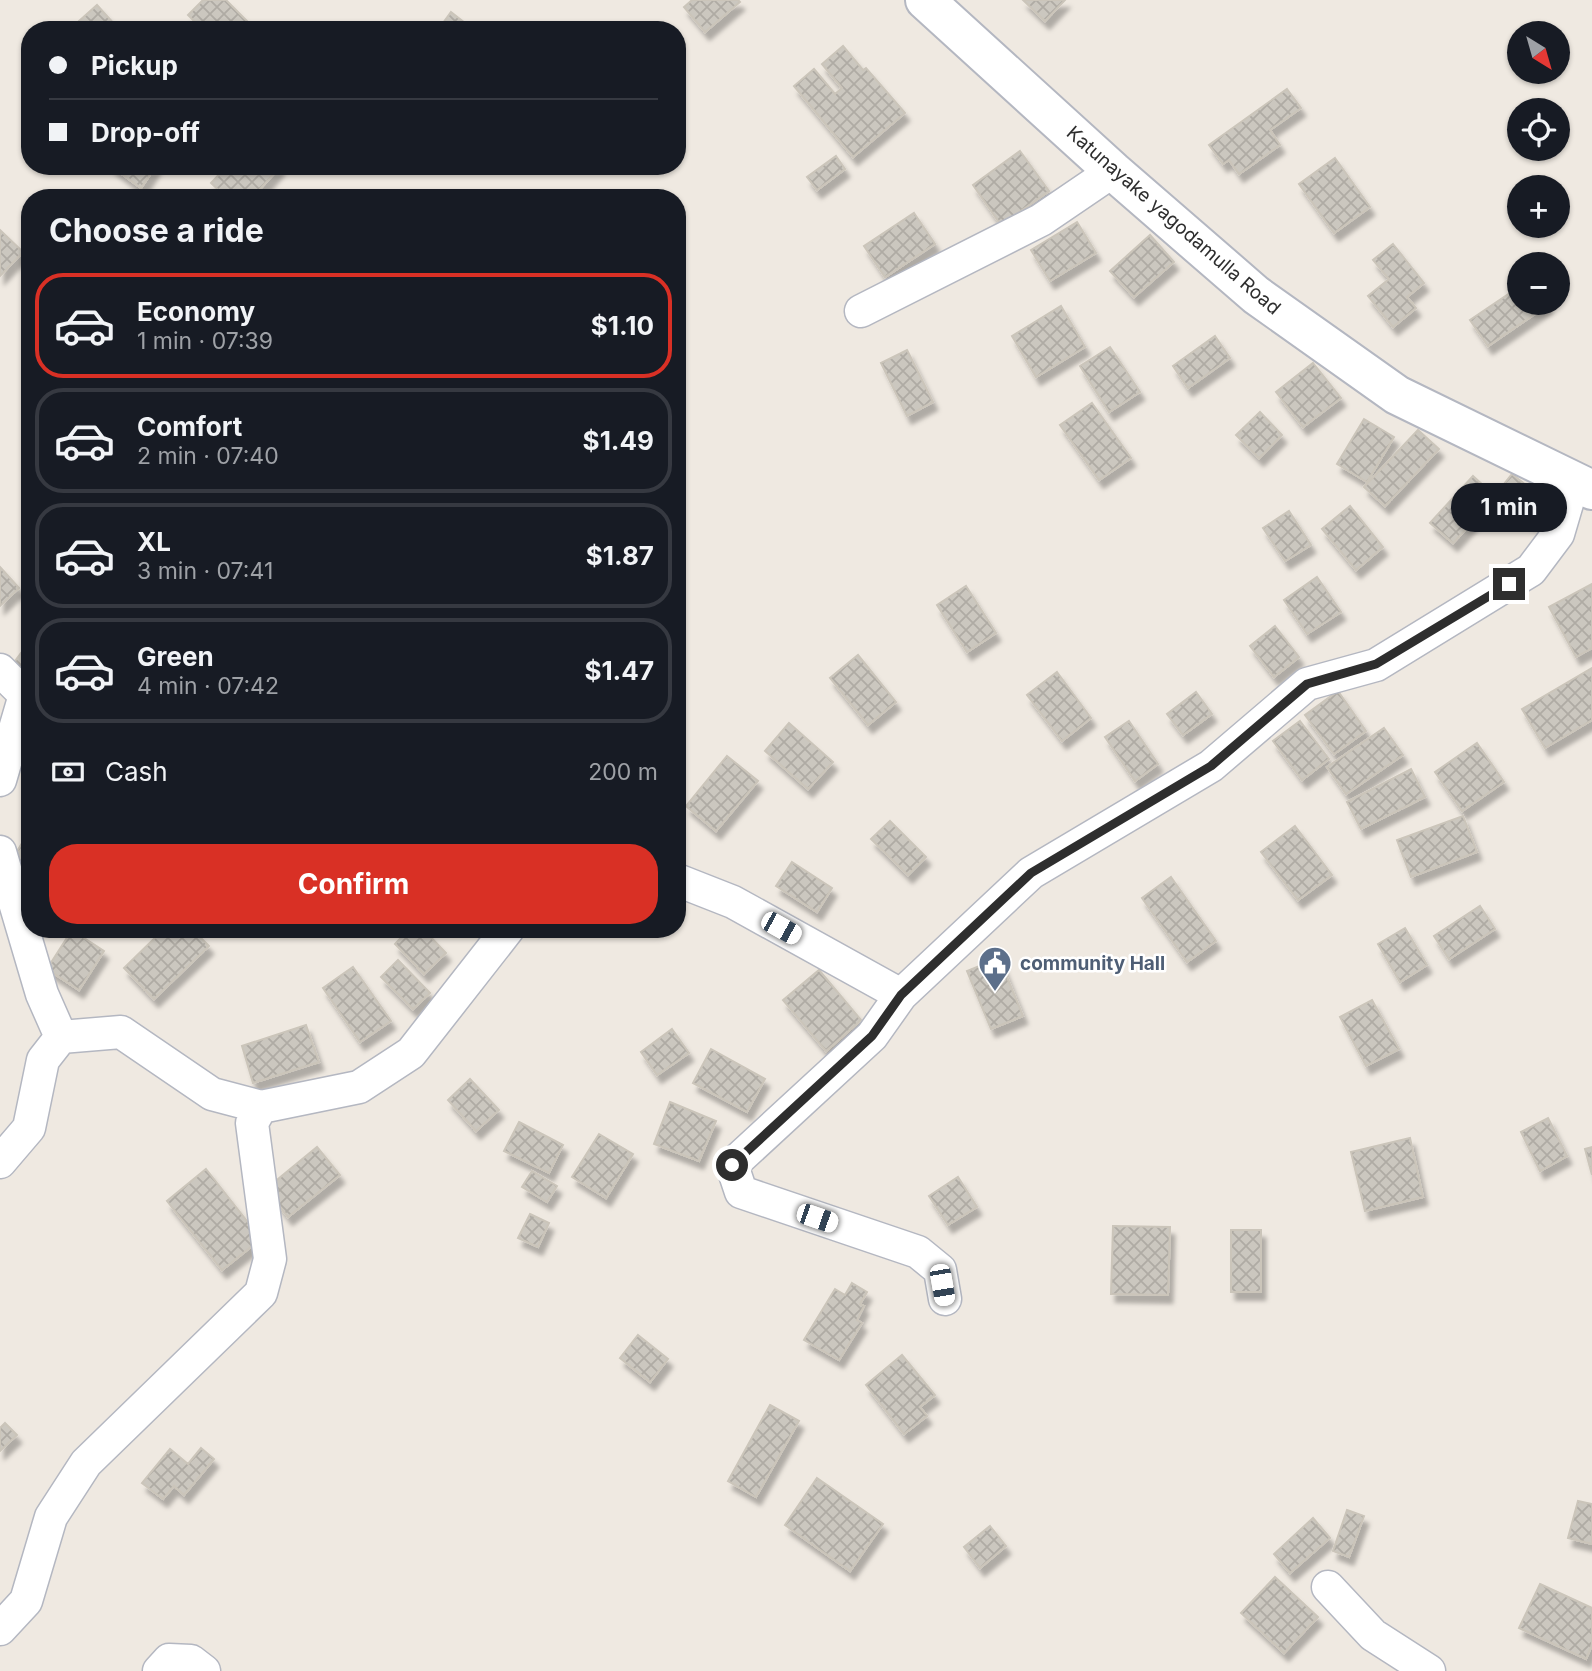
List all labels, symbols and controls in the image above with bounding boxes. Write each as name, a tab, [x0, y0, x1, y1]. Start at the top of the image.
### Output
north arrow	[1507, 21, 1570, 84]
map controls	[1507, 21, 1570, 315]
text: Pickup	[91, 50, 178, 81]
button: locate	[1507, 98, 1570, 161]
text: Drop-off	[91, 117, 200, 148]
street label: Katunayake yagodamulla Road	[1062, 121, 1285, 320]
button: +	[1507, 175, 1570, 238]
text: Choose a ride	[49, 211, 264, 250]
button: −	[1507, 252, 1570, 315]
icon: car	[53, 294, 116, 357]
text: Economy	[137, 296, 255, 327]
text: $1.10	[591, 310, 654, 341]
text: 1 min · 07:39	[137, 327, 273, 355]
icon: car	[53, 409, 116, 472]
text: Comfort	[137, 411, 242, 442]
text: $1.49	[583, 425, 654, 456]
text: 2 min · 07:40	[137, 442, 279, 470]
callout: 1 min	[1451, 482, 1567, 532]
text: 1 min	[1481, 493, 1537, 521]
icon: car	[53, 524, 116, 587]
text: XL	[137, 526, 171, 557]
text: $1.87	[586, 540, 654, 571]
text: 3 min · 07:41	[137, 557, 273, 585]
route end	[1493, 568, 1525, 600]
icon: car	[53, 639, 116, 702]
text: Green	[137, 641, 214, 672]
text: $1.47	[584, 655, 654, 686]
text: 4 min · 07:42	[137, 672, 279, 700]
icon: cash	[49, 753, 87, 791]
text: Cash	[105, 756, 168, 787]
text: 200 m	[588, 758, 658, 786]
button: Confirm	[49, 844, 658, 924]
car	[758, 909, 805, 947]
public building icon: community Hall	[976, 944, 1014, 993]
place label: community Hall	[1020, 952, 1165, 975]
route start	[716, 1149, 748, 1181]
car	[794, 1201, 841, 1235]
car	[929, 1262, 956, 1308]

